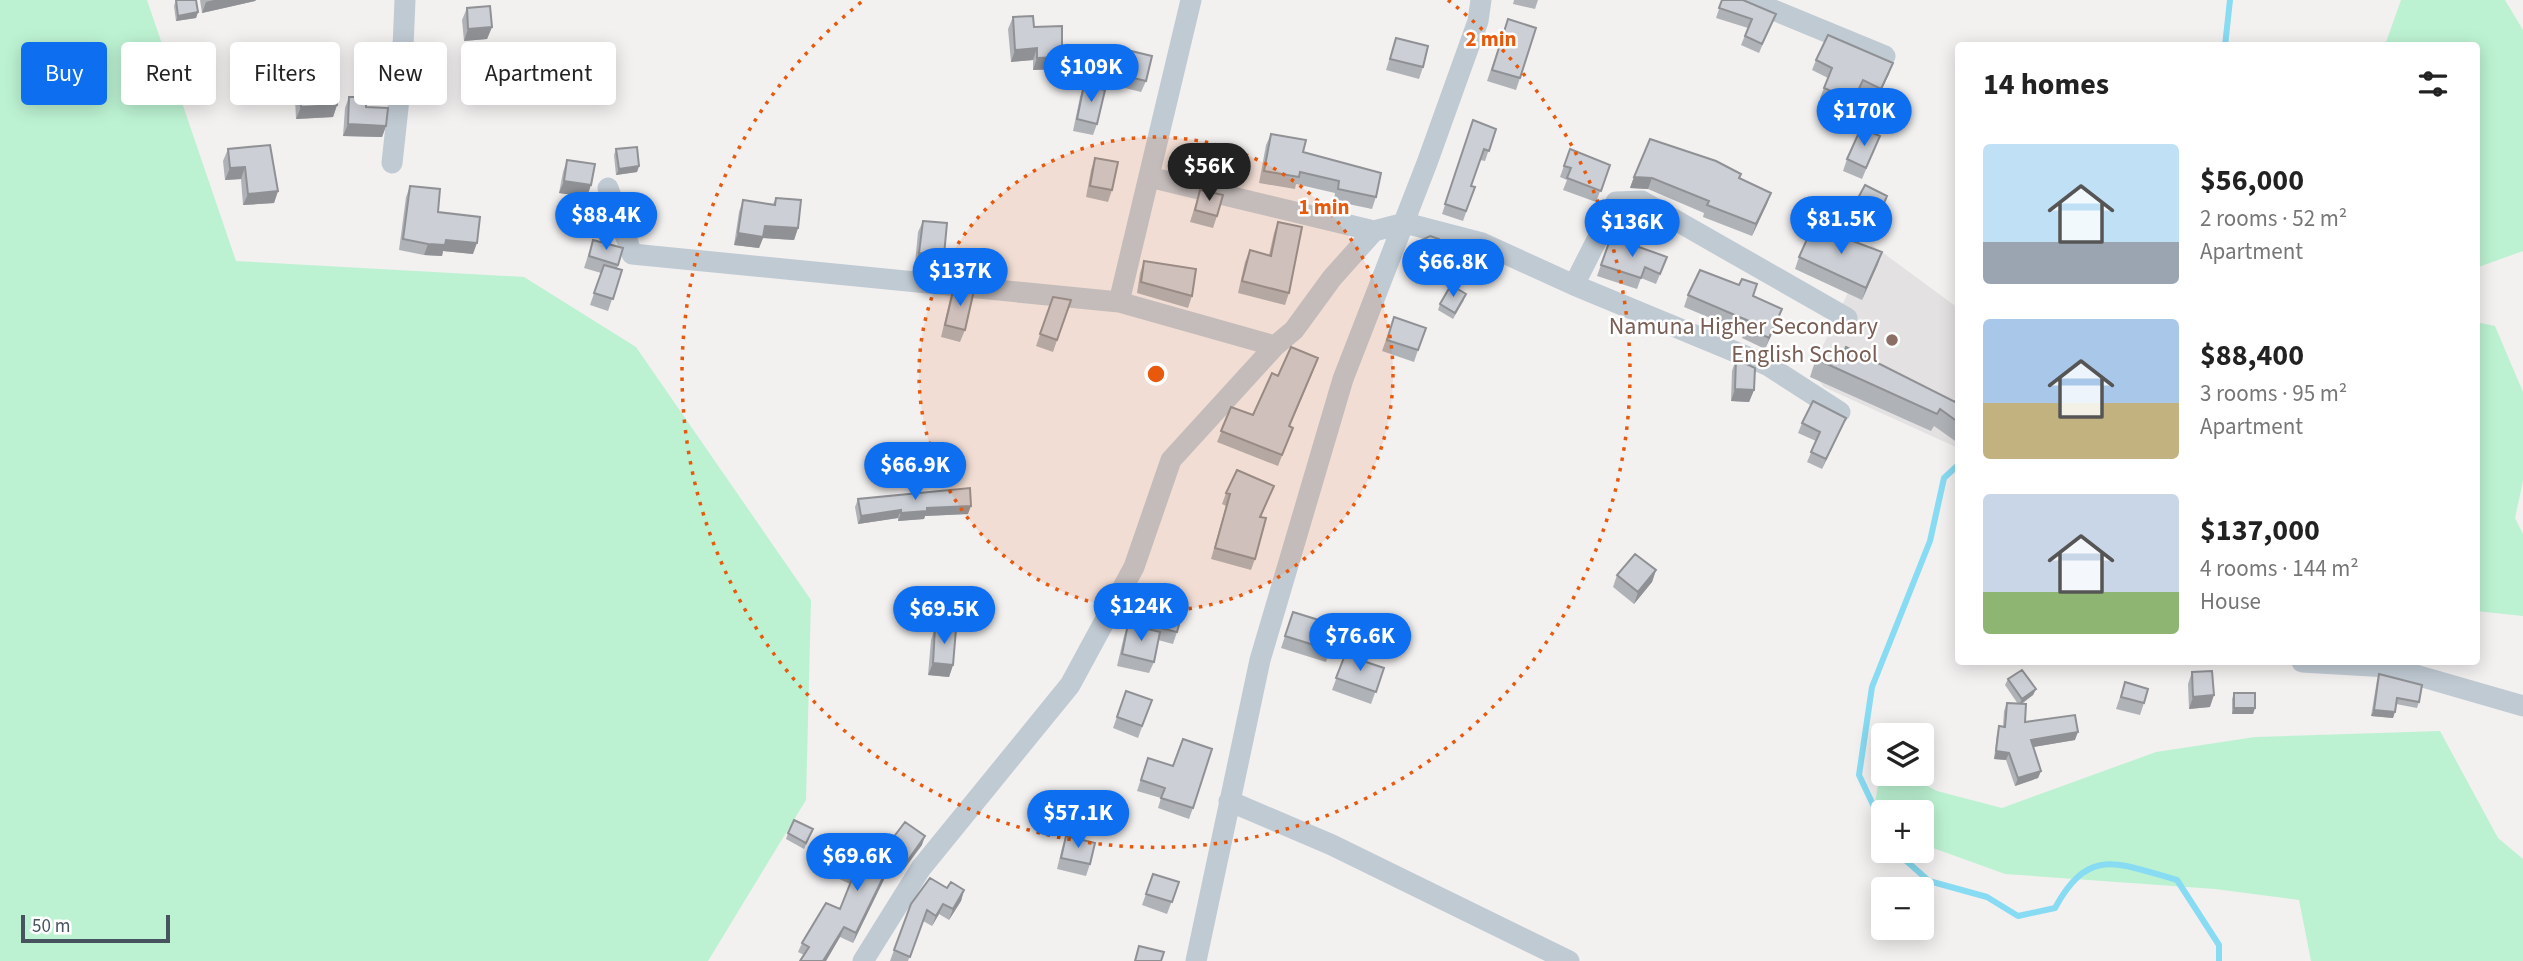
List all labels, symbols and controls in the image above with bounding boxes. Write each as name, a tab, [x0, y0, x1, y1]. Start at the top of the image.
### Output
text: 2 min	[1465, 24, 1517, 54]
chip: Buy	[21, 42, 107, 105]
chip: Rent	[121, 42, 216, 105]
chip: Filters	[230, 42, 340, 105]
chip: New	[354, 42, 447, 105]
chip: Apartment	[461, 42, 616, 105]
pin: $109K	[1042, 44, 1140, 104]
text: $109K	[1060, 50, 1122, 83]
text: 14 homes	[1983, 63, 2109, 106]
icon: filters	[2414, 65, 2452, 103]
pin: $170K	[1815, 88, 1913, 148]
text: $170K	[1833, 94, 1895, 127]
pin: $56K	[1168, 144, 1250, 203]
text: $56K	[1184, 149, 1234, 182]
text: $56,000	[2200, 159, 2304, 202]
icon: home	[2039, 172, 2123, 256]
pin: $88.4K	[549, 192, 663, 252]
text: 1 min	[1298, 192, 1350, 222]
pin: $81.5K	[1784, 196, 1898, 256]
text: $88.4K	[571, 198, 641, 231]
pin: $136K	[1583, 200, 1681, 259]
text: $81.5K	[1806, 202, 1876, 235]
text: 2 rooms · 52 m²	[2200, 202, 2347, 235]
text: $136K	[1601, 205, 1663, 238]
text: Apartment	[2200, 235, 2303, 268]
pin: $66.8K	[1396, 240, 1510, 299]
text: $66.8K	[1418, 245, 1488, 278]
pin: $137K	[911, 248, 1009, 308]
text: $137K	[929, 254, 991, 287]
place label: Namuna Higher Secondary English School	[1609, 309, 1878, 372]
marker: Namuna Higher Secondary English School	[1884, 332, 1900, 348]
text: $88,400	[2200, 334, 2304, 377]
icon: home	[2039, 347, 2123, 431]
centre of rings	[1144, 362, 1168, 386]
text: 3 rooms · 95 m²	[2200, 377, 2347, 410]
text: Apartment	[2200, 410, 2303, 443]
pin: $66.9K	[858, 442, 972, 502]
text: $66.9K	[880, 448, 950, 481]
text: $137,000	[2200, 509, 2320, 552]
icon: home	[2039, 522, 2123, 606]
text: 4 rooms · 144 m²	[2200, 552, 2359, 585]
pin: $124K	[1092, 584, 1190, 643]
text: House	[2200, 585, 2261, 618]
pin: $69.5K	[887, 586, 1001, 646]
text: $124K	[1110, 589, 1172, 622]
text: $69.5K	[909, 592, 979, 625]
pin: $76.6K	[1303, 614, 1417, 673]
text: $76.6K	[1325, 619, 1395, 652]
map controls	[1871, 723, 1934, 940]
button: layers	[1871, 723, 1934, 786]
pin: $57.1K	[1021, 790, 1135, 850]
text: $57.1K	[1043, 796, 1113, 829]
button: +	[1871, 800, 1934, 863]
pin: $69.6K	[800, 834, 914, 893]
text: $69.6K	[822, 839, 892, 872]
button: −	[1871, 877, 1934, 940]
scale bar	[21, 912, 170, 944]
text: 50 m	[32, 913, 70, 940]

